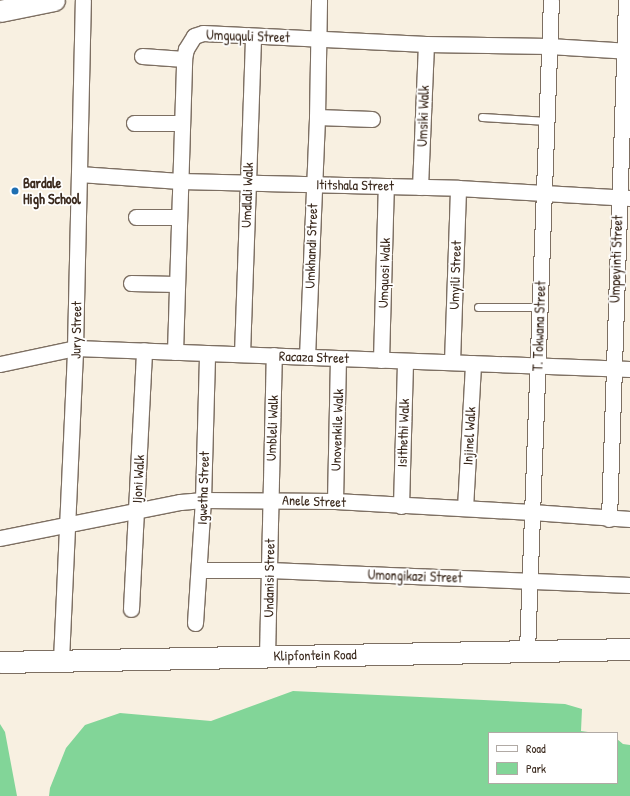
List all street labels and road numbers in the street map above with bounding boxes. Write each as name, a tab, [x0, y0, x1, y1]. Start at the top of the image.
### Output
street label: Umguquli Street	[206, 26, 290, 46]
street label: Umsiki Walk	[414, 85, 432, 147]
street label: Umdlali Walk	[237, 162, 257, 228]
street label: Ititshala Street	[316, 176, 394, 194]
street label: Umkhandi Street	[301, 203, 321, 289]
street label: Umpeyinti Street	[606, 215, 626, 303]
street label: Umquosi Walk	[374, 238, 394, 308]
street label: Umyili Street	[445, 240, 465, 310]
street label: T. Tokwana Street	[529, 281, 549, 371]
street label: Jury Street	[67, 301, 85, 359]
street label: Racaza Street	[279, 347, 349, 367]
street label: Unovenkile Walk	[327, 389, 347, 471]
street label: Umbleli Walk	[262, 395, 282, 461]
street label: Isithethi Walk	[393, 398, 413, 468]
street label: Injinel Walk	[459, 406, 479, 466]
street label: Igwetha Street	[193, 451, 213, 525]
street label: Ijoni Walk	[128, 454, 148, 504]
street label: Anele Street	[282, 491, 346, 511]
street label: Undanisi Street	[260, 538, 278, 618]
street label: Umongikazi Street	[367, 566, 463, 586]
street label: Klipfontein Road	[273, 646, 357, 664]

